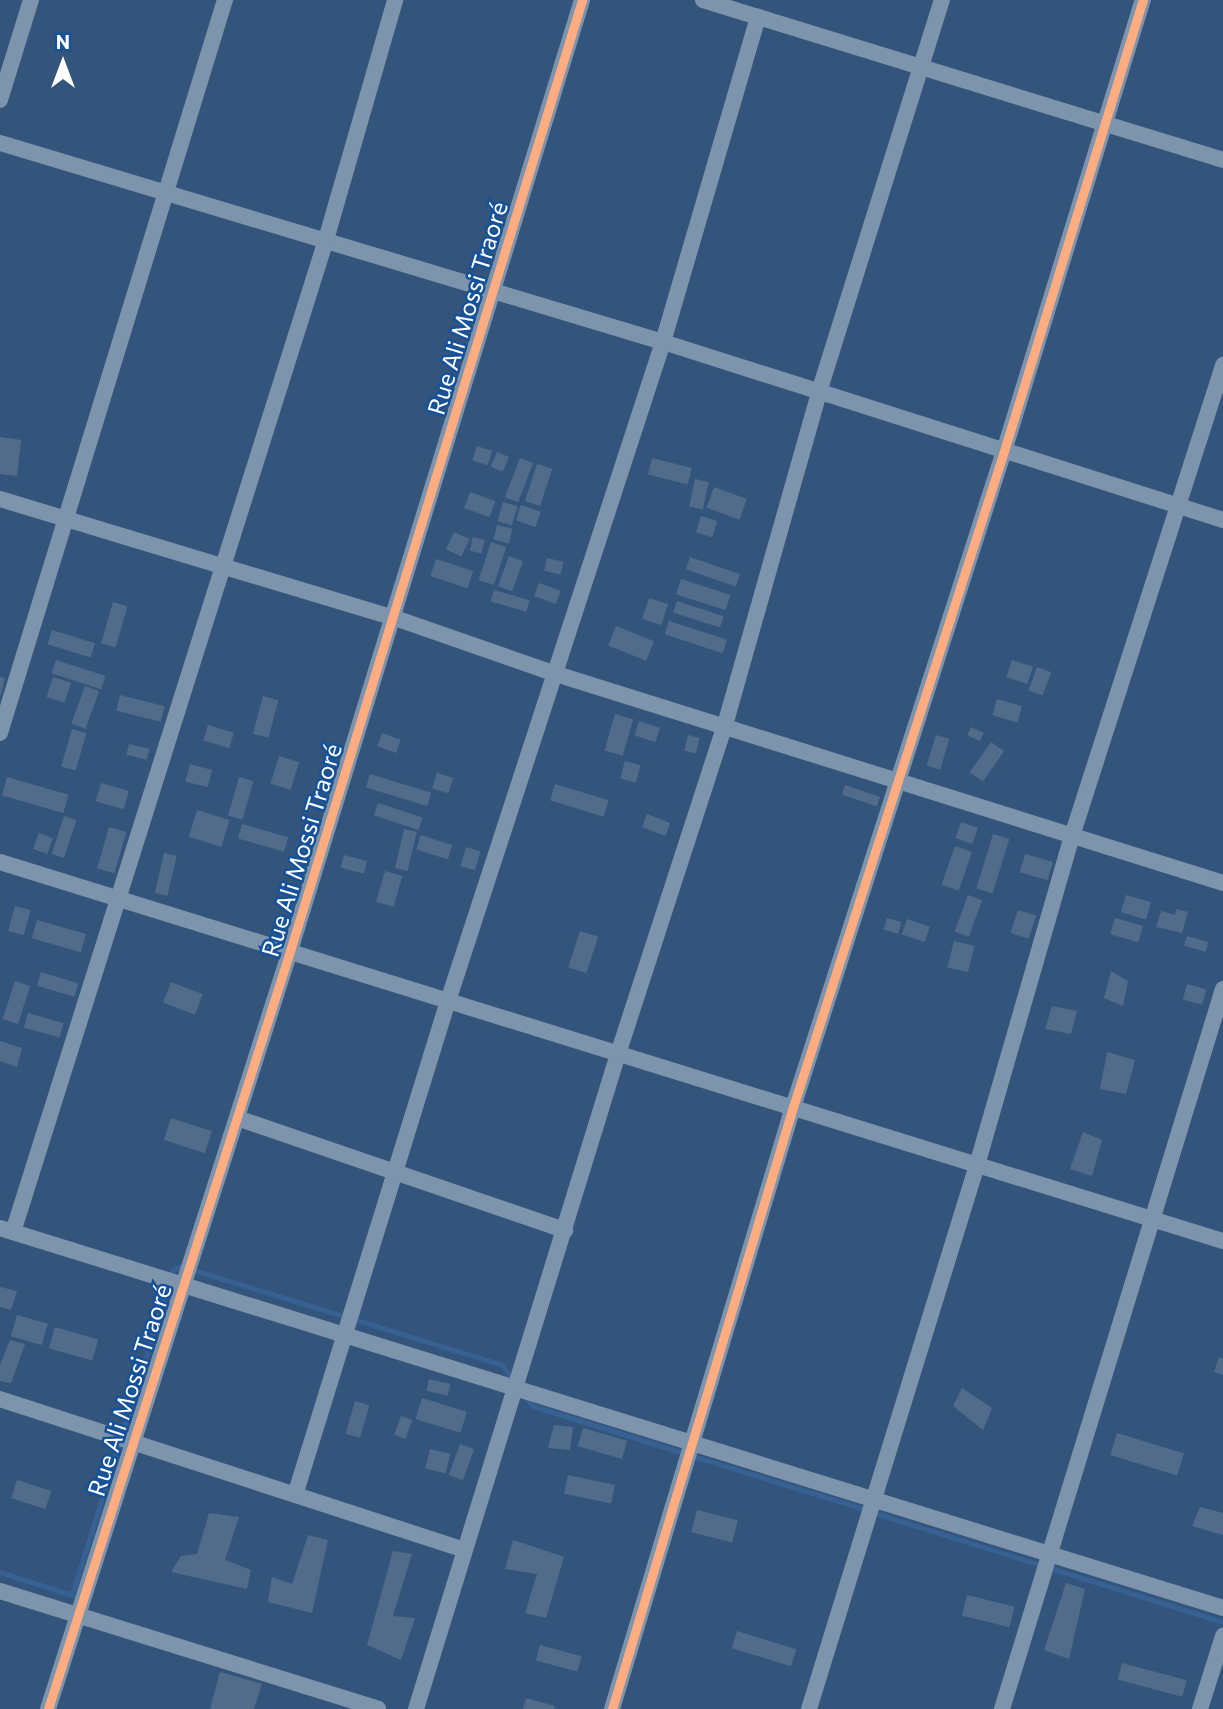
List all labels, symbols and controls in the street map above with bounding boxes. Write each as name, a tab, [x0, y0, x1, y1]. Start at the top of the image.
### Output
north arrow	[28, 28, 98, 98]
text: N	[56, 30, 70, 53]
street label: Rue Ali Mossi Traoré	[421, 198, 513, 418]
street label: Rue Ali Mossi Traoré	[255, 740, 347, 960]
street label: Rue Ali Mossi Traoré	[81, 1280, 177, 1500]

